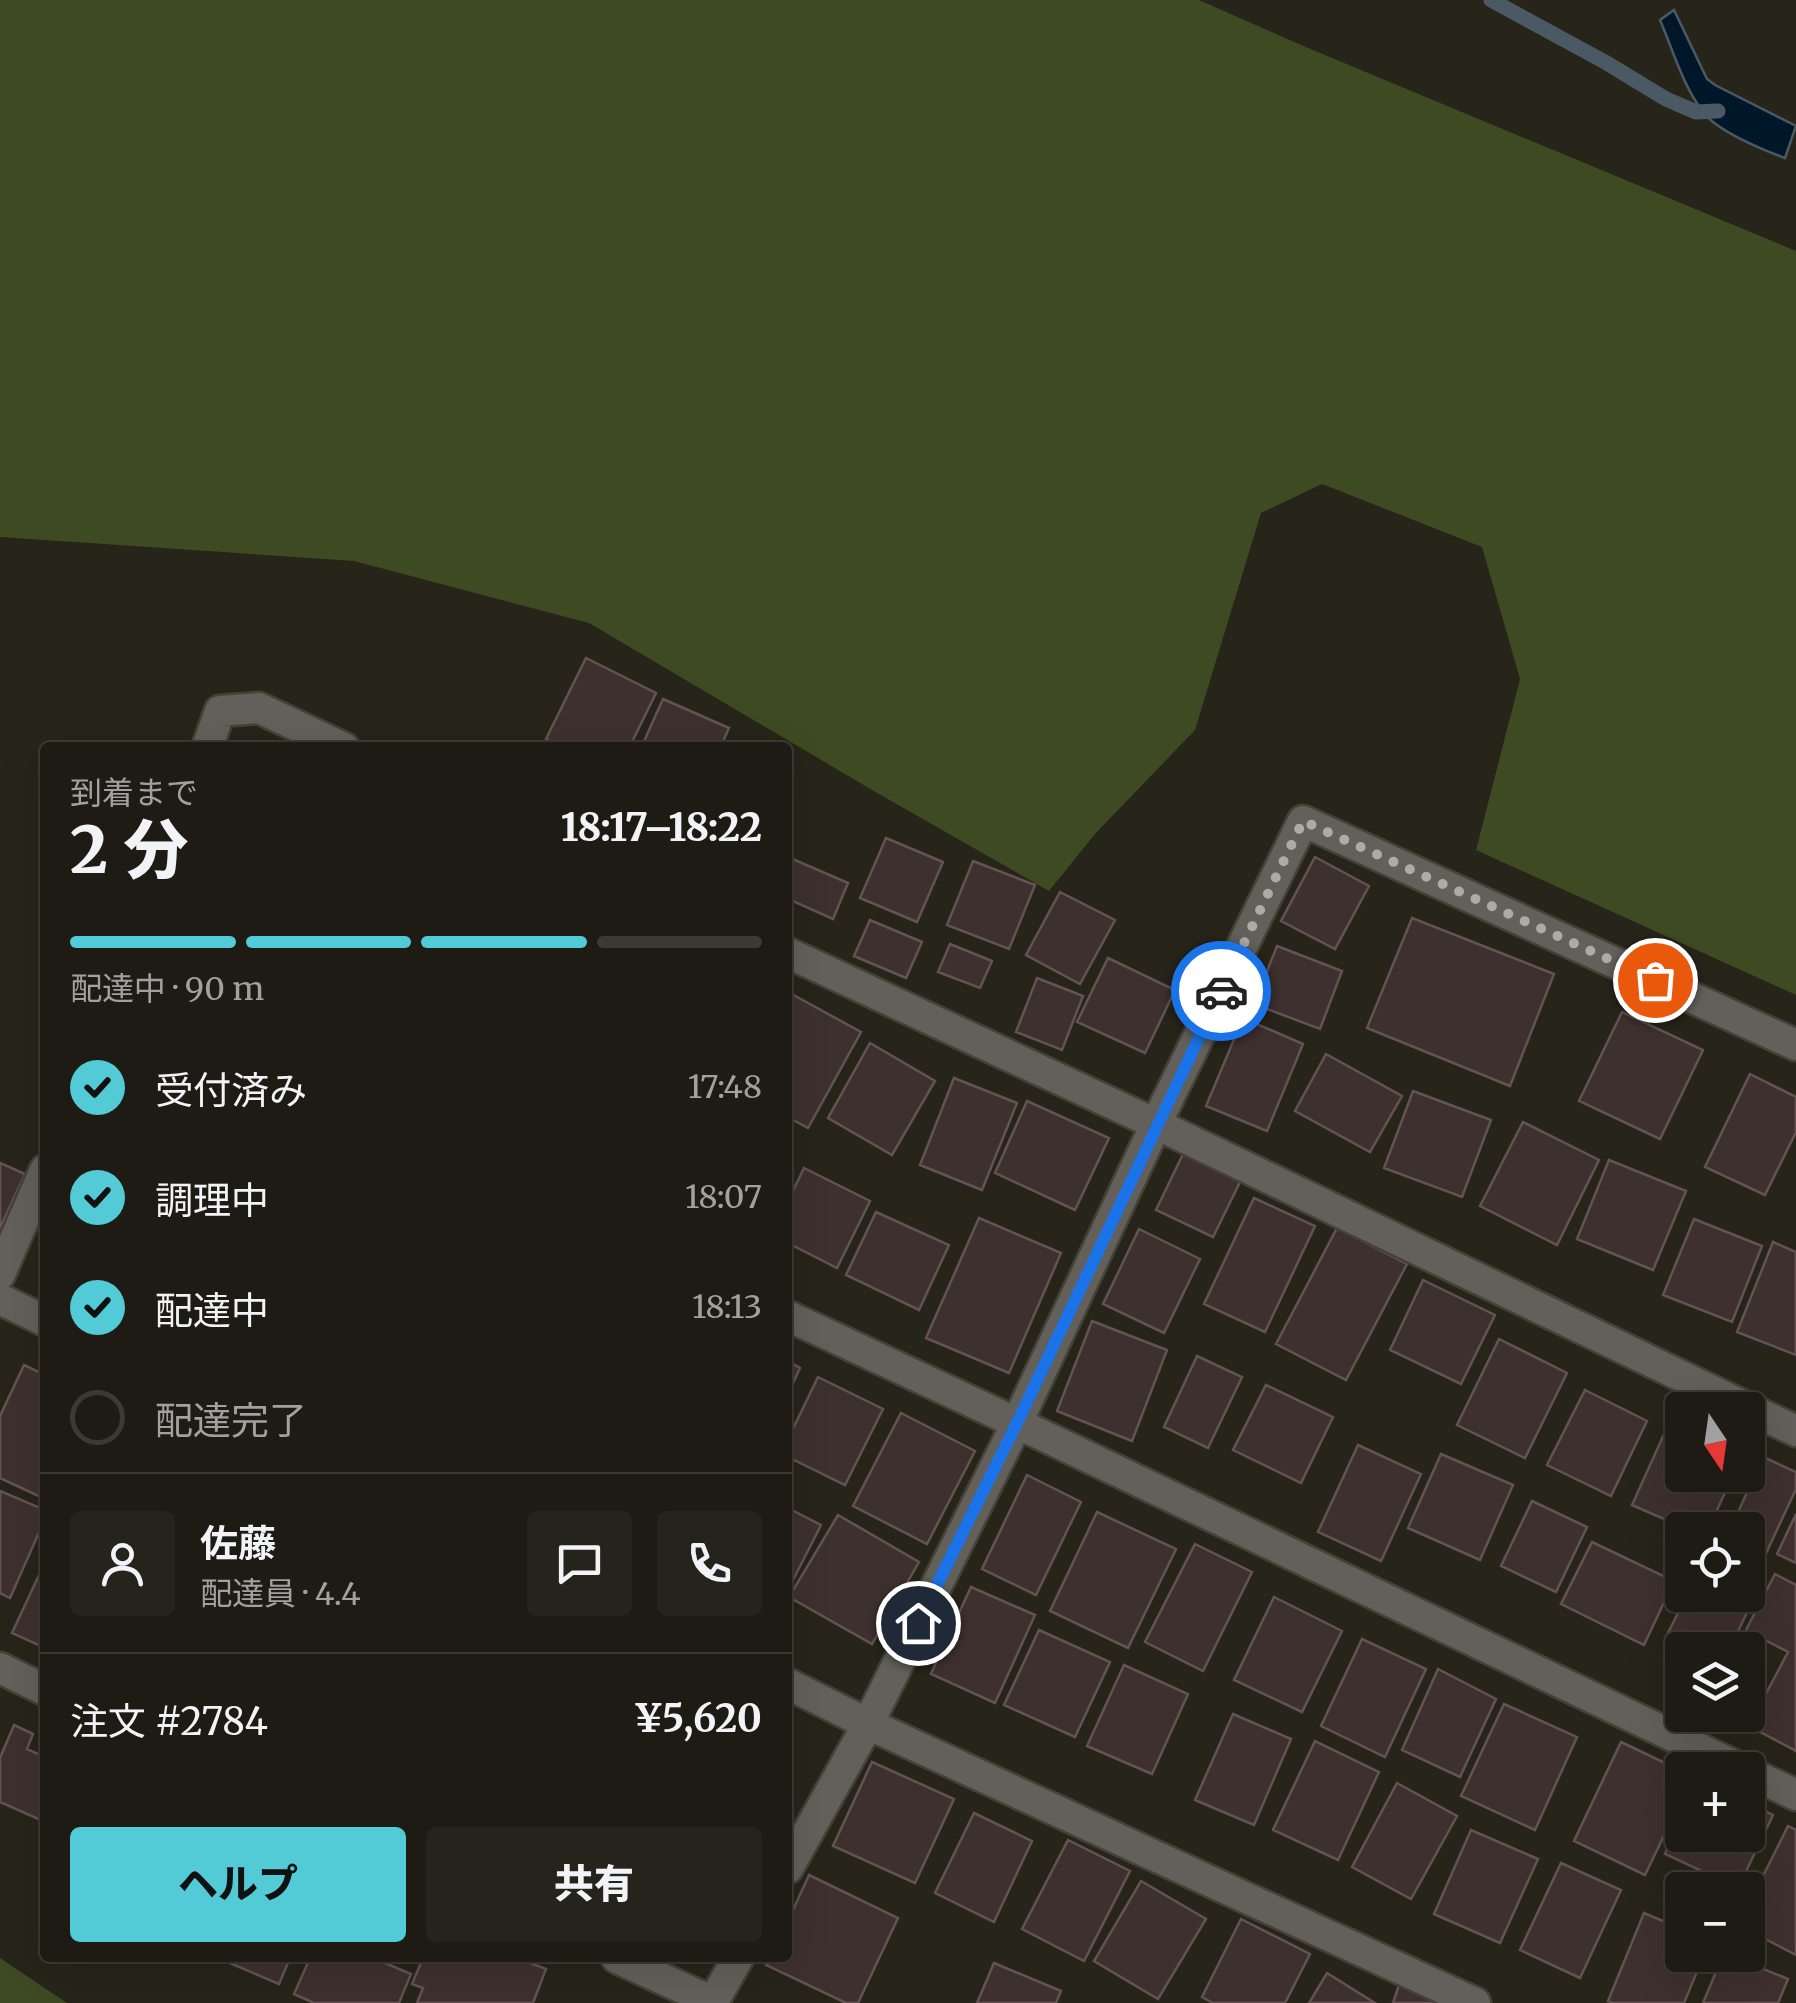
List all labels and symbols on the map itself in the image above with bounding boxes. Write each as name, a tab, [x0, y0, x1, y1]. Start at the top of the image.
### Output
pin	[1613, 938, 1698, 1023]
courier	[1171, 941, 1271, 1041]
north arrow	[1665, 1392, 1765, 1492]
pin	[876, 1581, 961, 1666]

